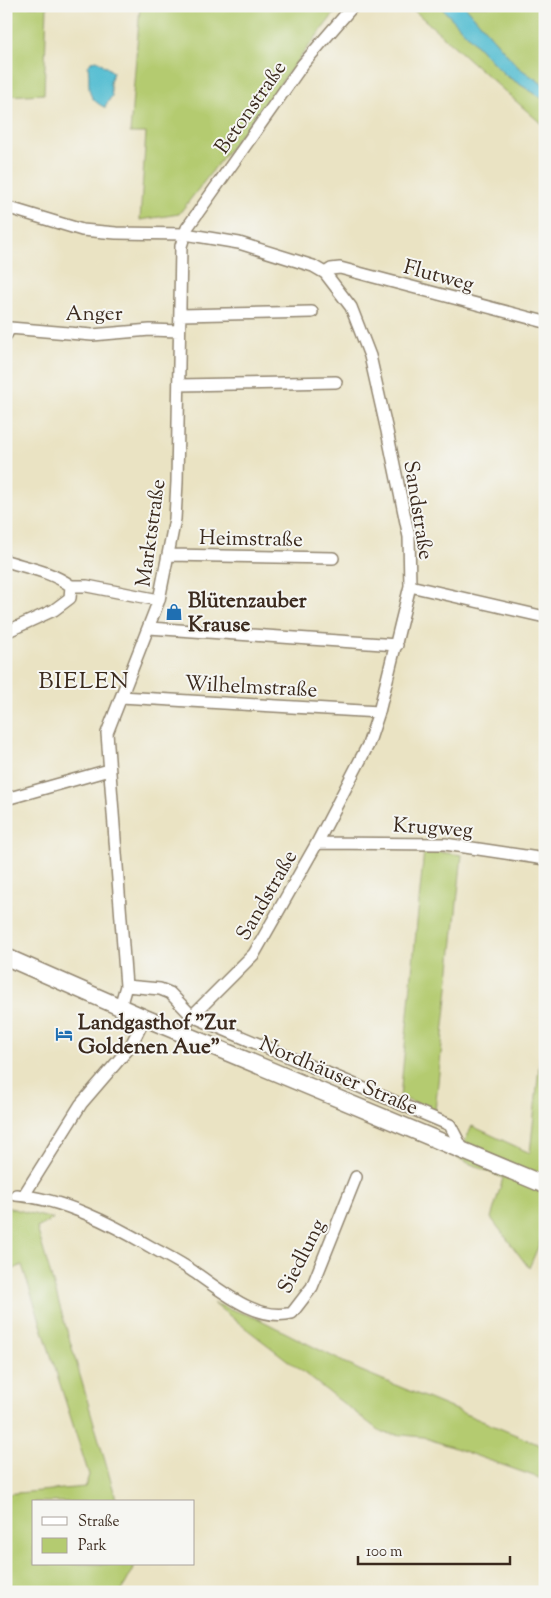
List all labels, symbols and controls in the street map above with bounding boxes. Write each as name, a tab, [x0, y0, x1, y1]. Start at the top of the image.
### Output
street label: Betonstraße	[208, 55, 295, 161]
street label: Flutweg	[400, 253, 477, 301]
street label: Anger	[65, 300, 123, 330]
street label: Sandstraße	[394, 459, 440, 562]
street label: Marktstraße	[130, 477, 174, 589]
street label: Heimstraße	[199, 524, 303, 556]
place label: Blütenzauber Krause	[188, 587, 307, 641]
shop icon: Blütenzauber Krause	[164, 602, 184, 622]
district label: BIELEN	[38, 665, 130, 699]
street label: Wilhelmstraße	[184, 670, 318, 706]
street label: Krugweg	[392, 811, 474, 847]
street label: Sandstraße	[230, 845, 306, 947]
place label: Landgasthof "Zur Goldenen Aue"	[78, 1009, 236, 1063]
hotel icon: Landgasthof "Zur Goldenen Aue"	[54, 1024, 74, 1044]
street label: Nordhäuser Straße	[254, 1030, 422, 1124]
street label: Siedlung	[271, 1214, 334, 1299]
legend	[32, 1500, 195, 1566]
text: Straße	[78, 1512, 120, 1533]
scale bar	[358, 1533, 511, 1565]
text: Park	[78, 1536, 107, 1557]
text: 100 m	[366, 1542, 403, 1563]

